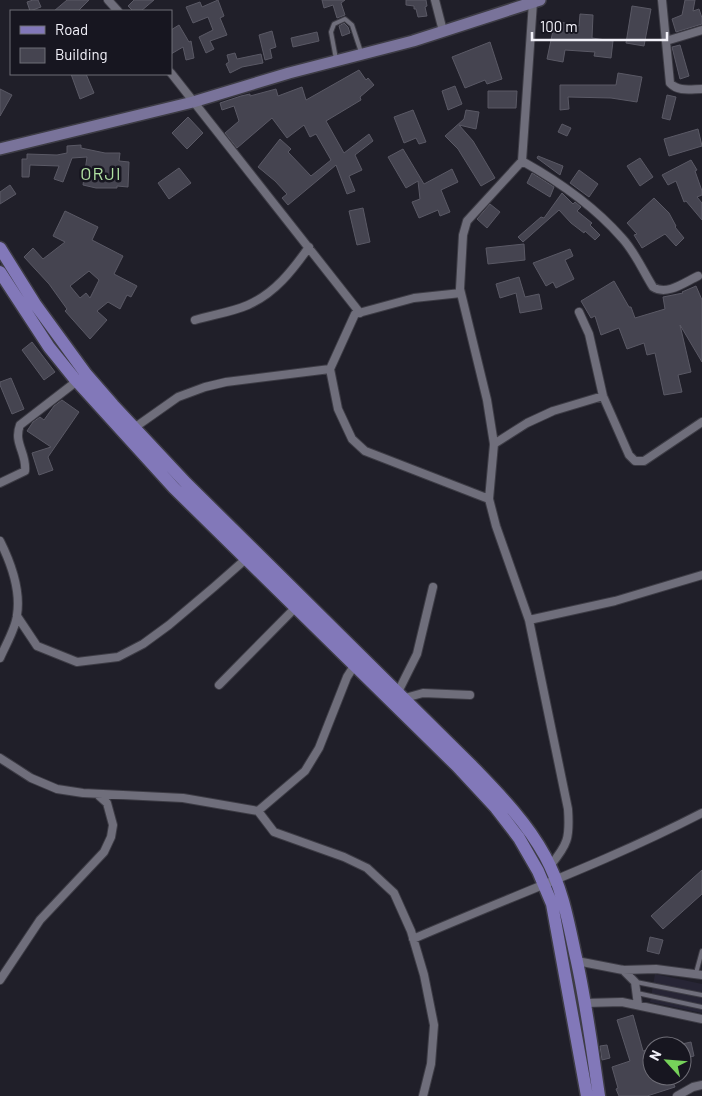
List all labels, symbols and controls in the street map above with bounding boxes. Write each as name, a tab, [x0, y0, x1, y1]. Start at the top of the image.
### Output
legend	[10, 10, 172, 75]
scale bar	[532, 10, 667, 42]
text: 100 m	[540, 17, 578, 35]
text: Road	[55, 20, 88, 38]
text: Building	[55, 45, 108, 63]
district label: ORJI	[80, 162, 122, 184]
north arrow	[642, 1036, 692, 1086]
text: N	[645, 1047, 665, 1063]

